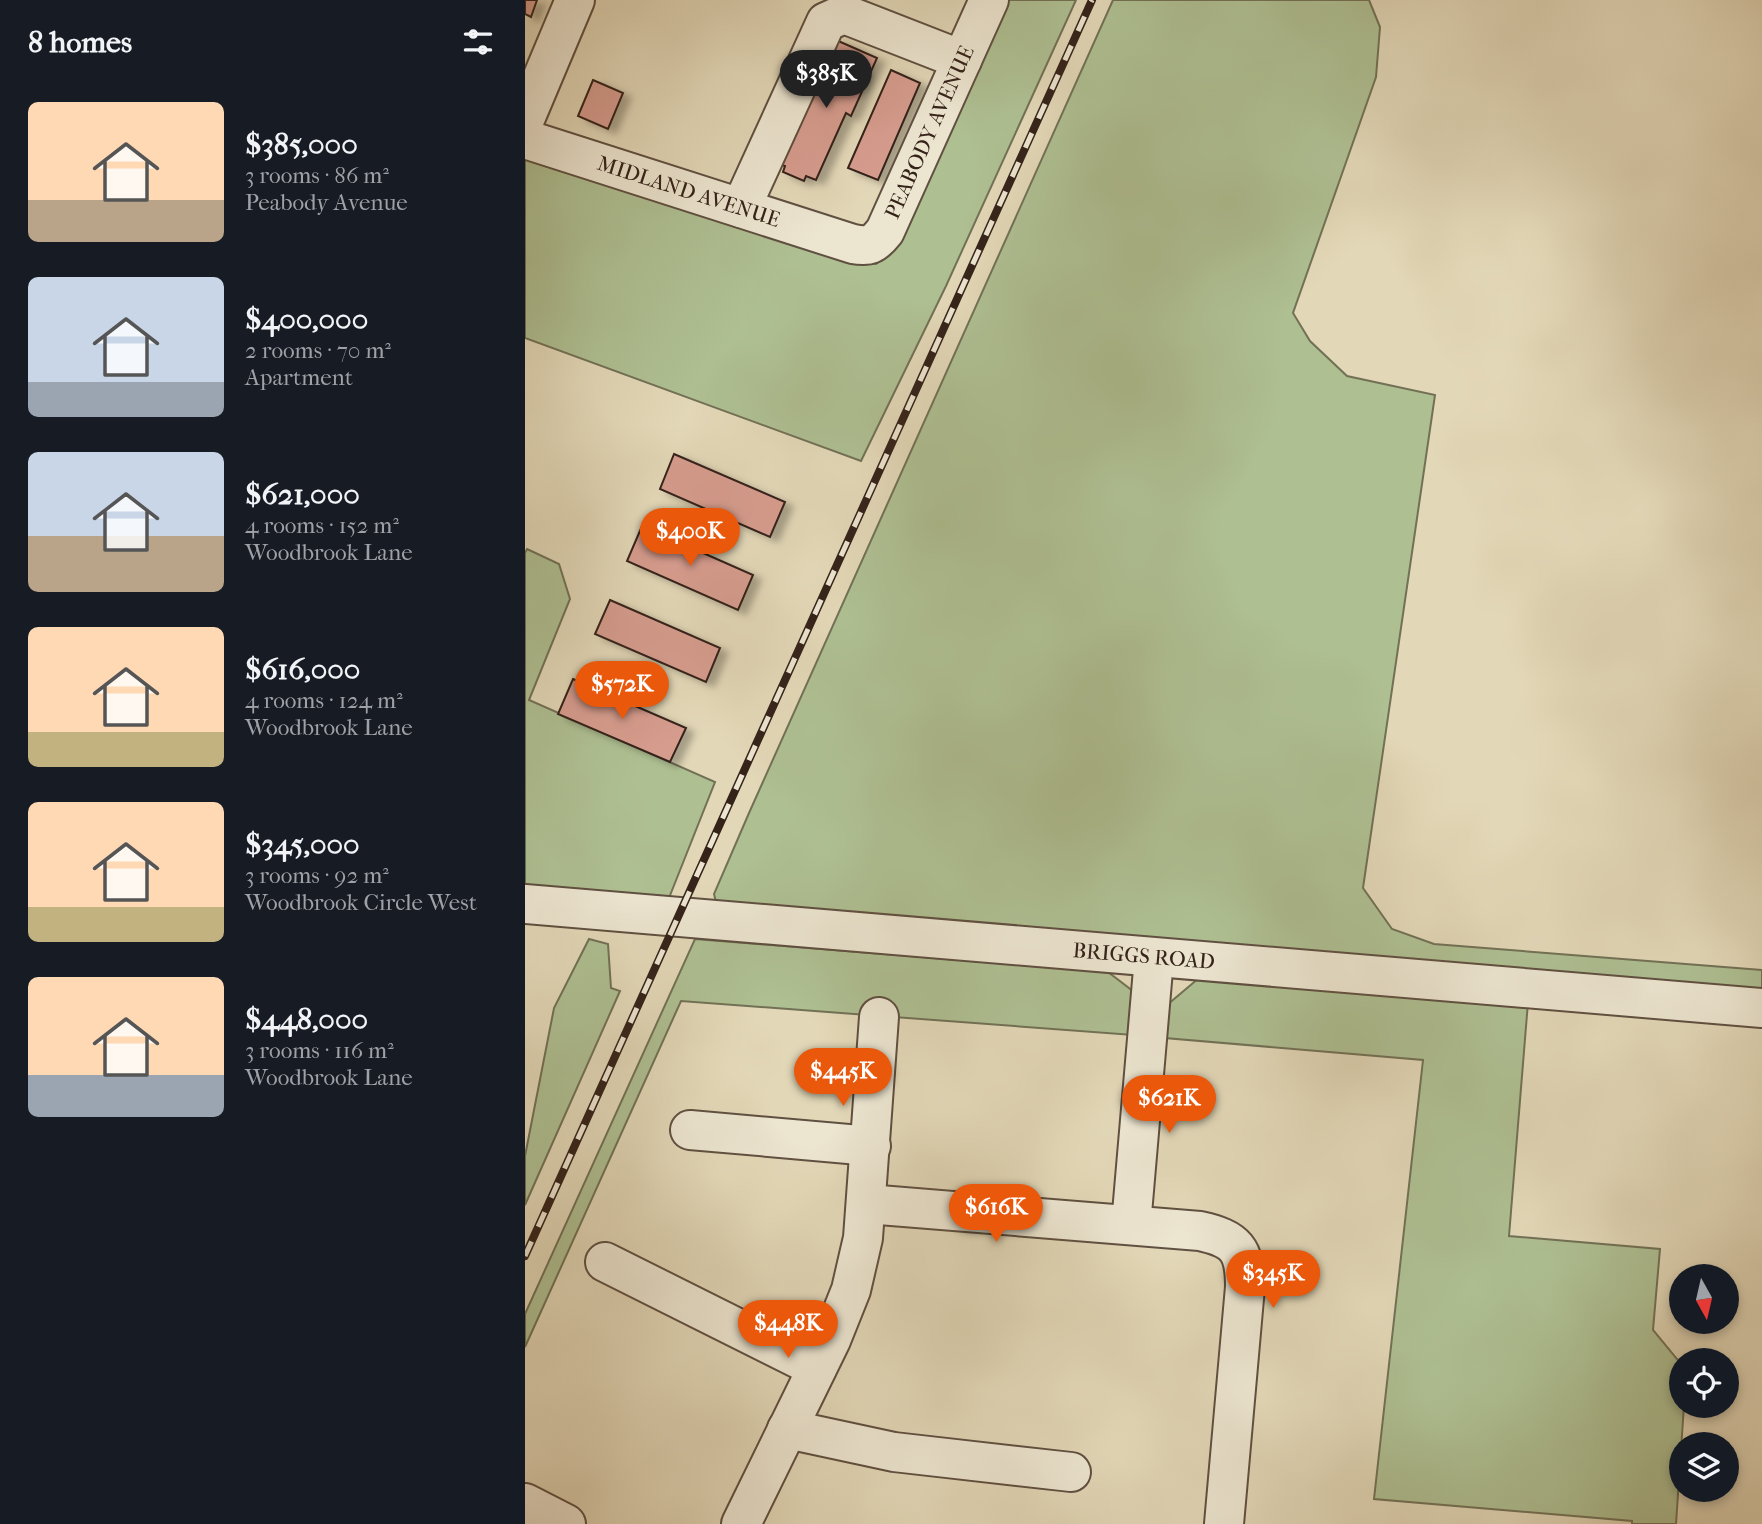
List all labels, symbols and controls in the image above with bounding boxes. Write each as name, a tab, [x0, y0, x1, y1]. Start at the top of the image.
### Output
icon: filters	[459, 23, 497, 61]
text: 8 homes	[28, 25, 132, 60]
street label: PEABODY AVENUE	[880, 42, 979, 223]
pin: $385K	[777, 50, 875, 110]
text: $385K	[796, 59, 856, 86]
text: $385,000	[245, 127, 358, 162]
icon: home	[84, 130, 168, 214]
street label: MIDLAND AVENUE	[595, 151, 783, 232]
text: 3 rooms · 86 m²	[245, 162, 389, 189]
text: Peabody Avenue	[245, 189, 408, 216]
text: $400,000	[245, 302, 368, 337]
icon: home	[84, 305, 168, 389]
text: 2 rooms · 70 m²	[245, 337, 391, 364]
text: Apartment	[245, 364, 353, 391]
text: $621,000	[245, 477, 360, 512]
icon: home	[84, 480, 168, 564]
pin: $400K	[641, 508, 739, 568]
text: 4 rooms · 152 m²	[245, 512, 399, 539]
text: $400K	[656, 517, 724, 544]
text: Woodbrook Lane	[245, 539, 413, 566]
text: $616,000	[245, 652, 360, 687]
icon: home	[84, 655, 168, 739]
pin: $572K	[573, 662, 671, 721]
text: $572K	[591, 670, 653, 697]
text: 4 rooms · 124 m²	[245, 687, 403, 714]
text: Woodbrook Lane	[245, 714, 413, 741]
text: $345,000	[245, 827, 360, 862]
icon: home	[84, 830, 168, 914]
text: 3 rooms · 92 m²	[245, 862, 389, 889]
text: Woodbrook Circle West	[245, 889, 477, 916]
street label: BRIGGS ROAD	[1072, 938, 1216, 974]
text: $448,000	[245, 1002, 368, 1037]
icon: home	[84, 1005, 168, 1089]
text: 3 rooms · 116 m²	[245, 1037, 394, 1064]
pin: $445K	[794, 1048, 892, 1108]
text: $445K	[810, 1057, 876, 1084]
text: Woodbrook Lane	[245, 1064, 413, 1091]
pin: $621K	[1120, 1076, 1218, 1135]
text: $621K	[1138, 1084, 1200, 1111]
pin: $616K	[947, 1184, 1045, 1244]
text: $616K	[965, 1193, 1027, 1220]
pin: $345K	[1224, 1250, 1322, 1310]
text: $345K	[1242, 1259, 1304, 1286]
north arrow	[1669, 1264, 1739, 1334]
map controls	[1669, 1264, 1739, 1502]
pin: $448K	[739, 1300, 837, 1360]
text: $448K	[754, 1309, 822, 1336]
button: locate	[1669, 1348, 1739, 1418]
button: layers	[1669, 1432, 1739, 1502]

